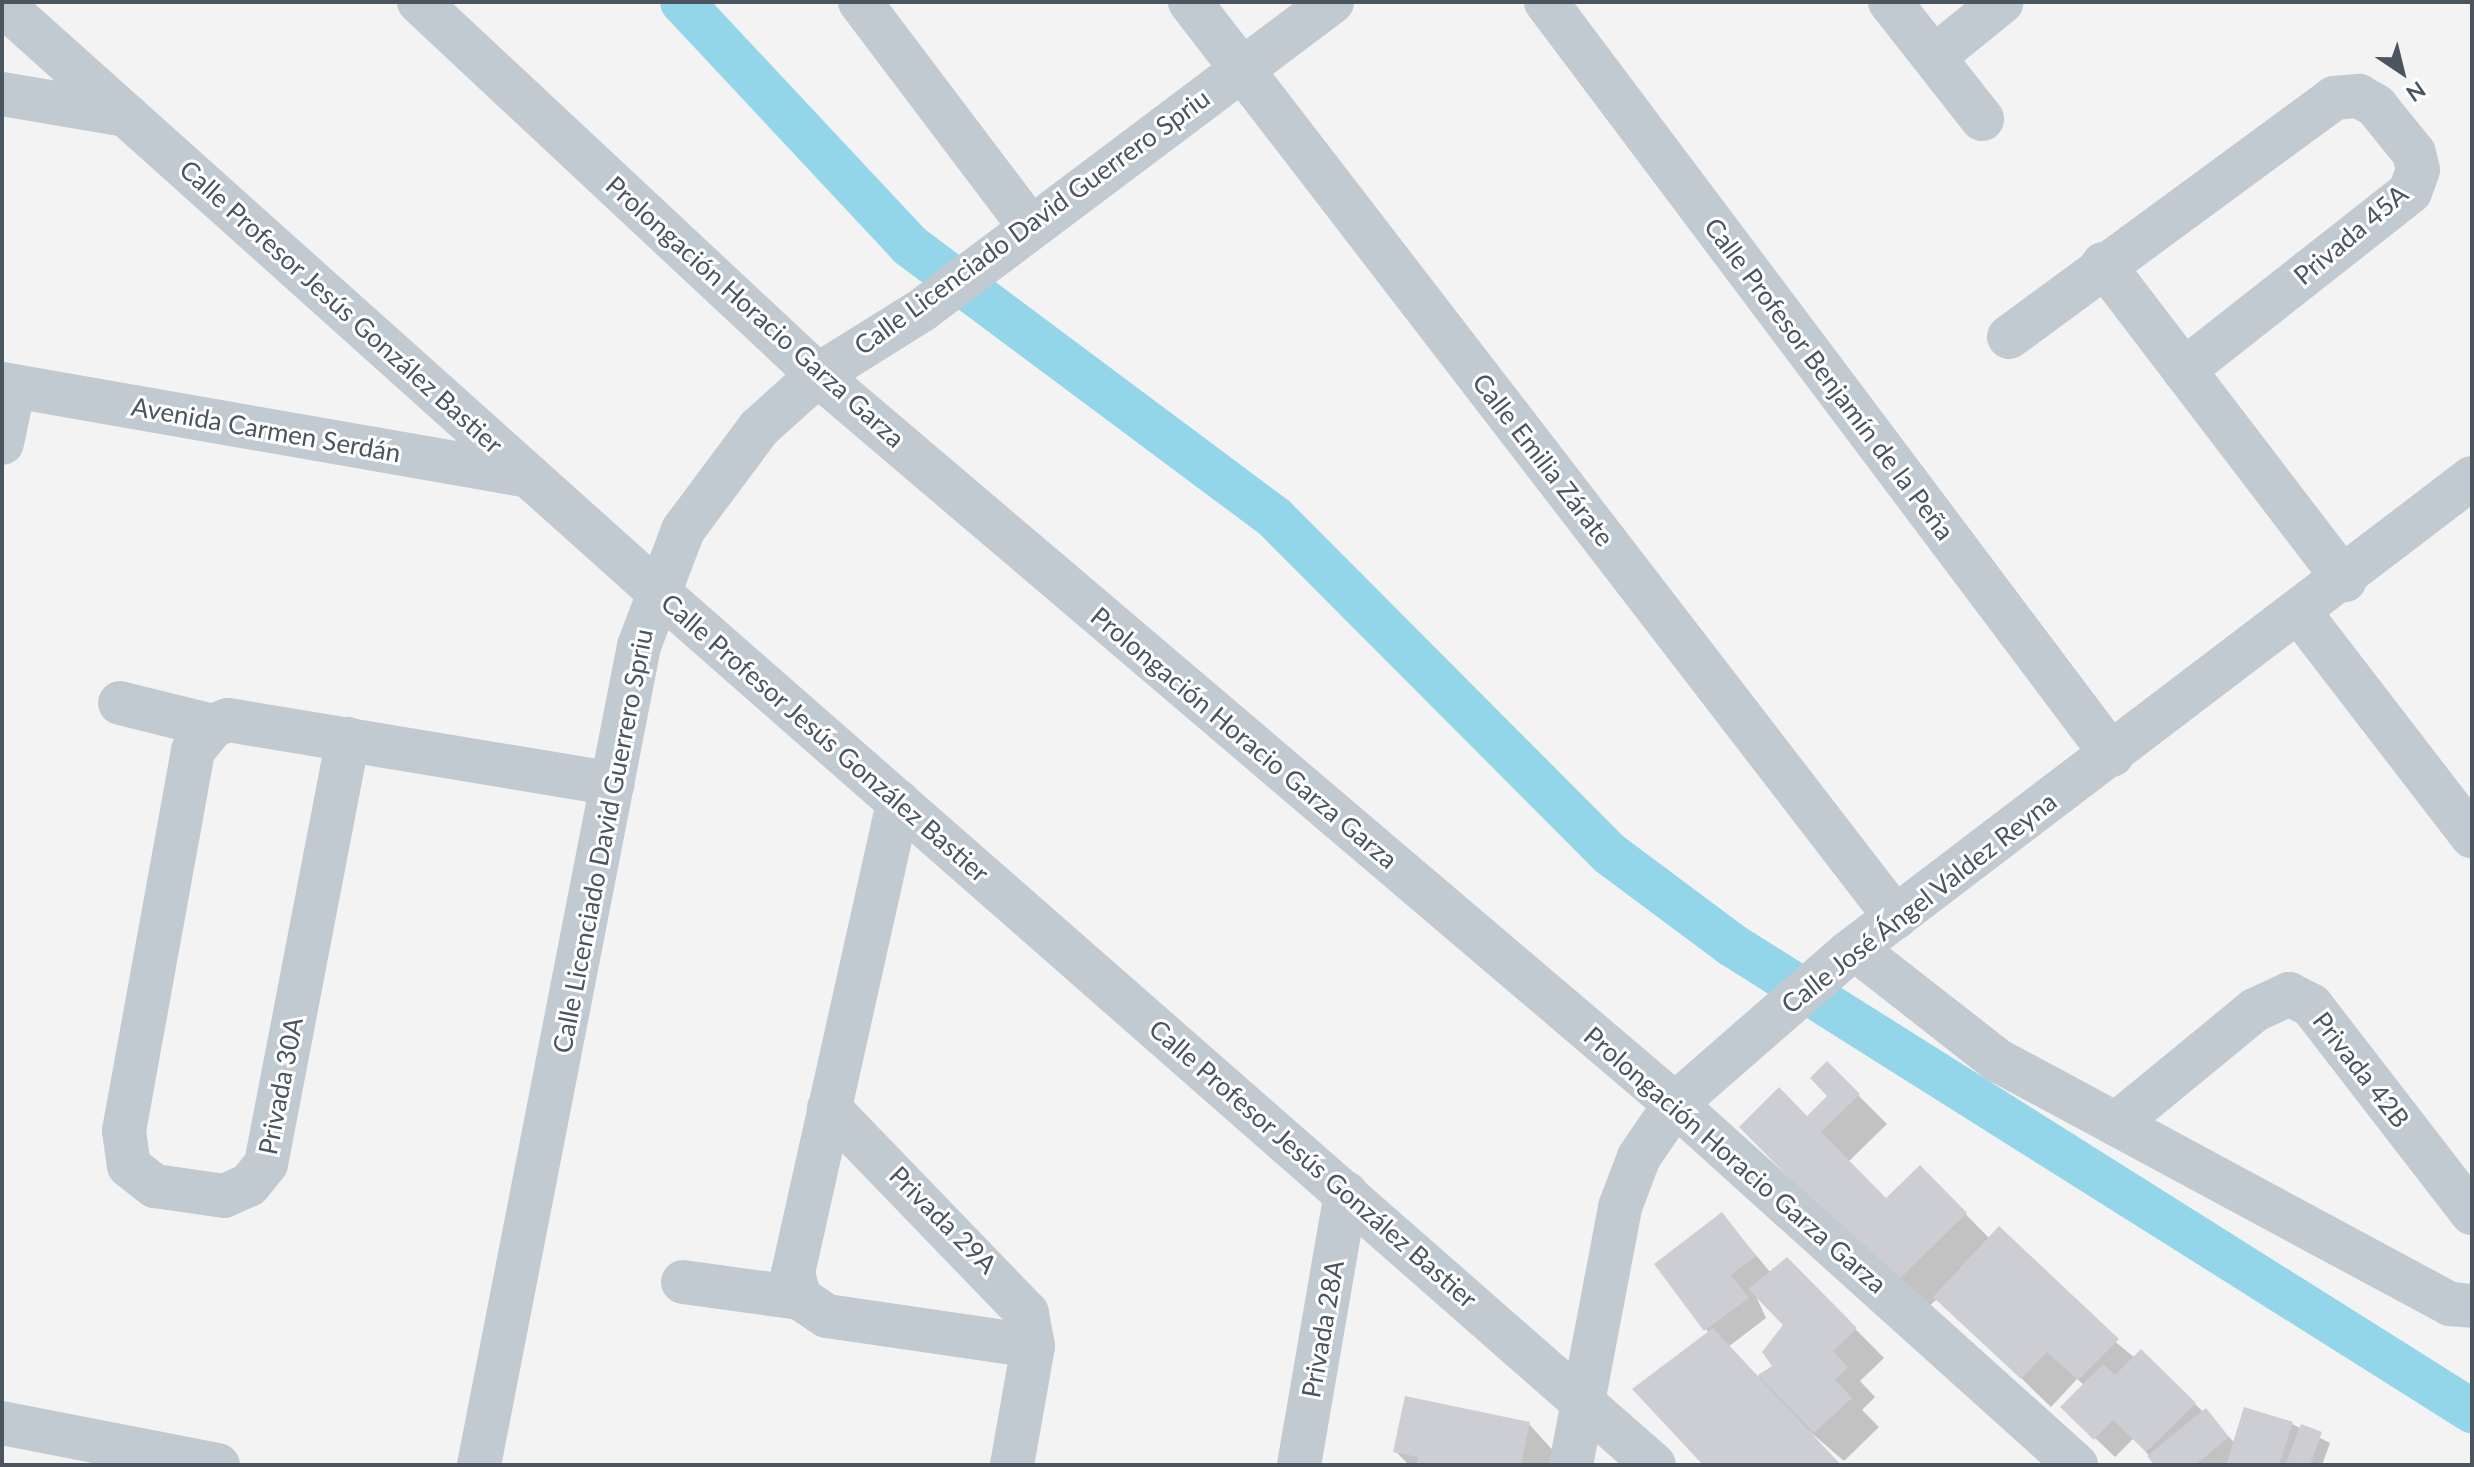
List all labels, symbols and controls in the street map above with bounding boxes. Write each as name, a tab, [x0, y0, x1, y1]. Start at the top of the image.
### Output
north arrow	[2362, 32, 2442, 112]
text: N	[2401, 76, 2431, 108]
street label: Calle Licenciado David Guerrero Spriu	[848, 83, 1216, 361]
street label: Calle Profesor Jesús González Bastier	[173, 153, 509, 461]
street label: Prolongación Horacio Garza Garza	[599, 170, 911, 454]
street label: Privada 45A	[2288, 178, 2414, 292]
street label: Calle Profesor Benjamín de la Peña	[1697, 212, 1961, 546]
street label: Calle Emilia Zárate	[1466, 367, 1620, 553]
street label: Avenida Carmen Serdán	[129, 391, 403, 469]
street label: Calle Profesor Jesús González Bastier	[654, 587, 996, 889]
street label: Prolongación Horacio Garza Garza	[1084, 601, 1404, 875]
street label: Calle Licenciado David Guerrero Spriu	[547, 626, 659, 1056]
street label: Calle José Ángel Valdez Reyna	[1774, 785, 2064, 1021]
street label: Privada 42B	[2306, 1006, 2416, 1134]
street label: Calle Profesor Jesús González Bastier	[1142, 1013, 1484, 1315]
street label: Privada 30A	[252, 1015, 310, 1157]
street label: Prolongación Horacio Garza Garza	[1577, 1020, 1893, 1300]
street label: Privada 29A	[883, 1160, 1003, 1280]
street label: Privada 28A	[1296, 1258, 1350, 1400]

